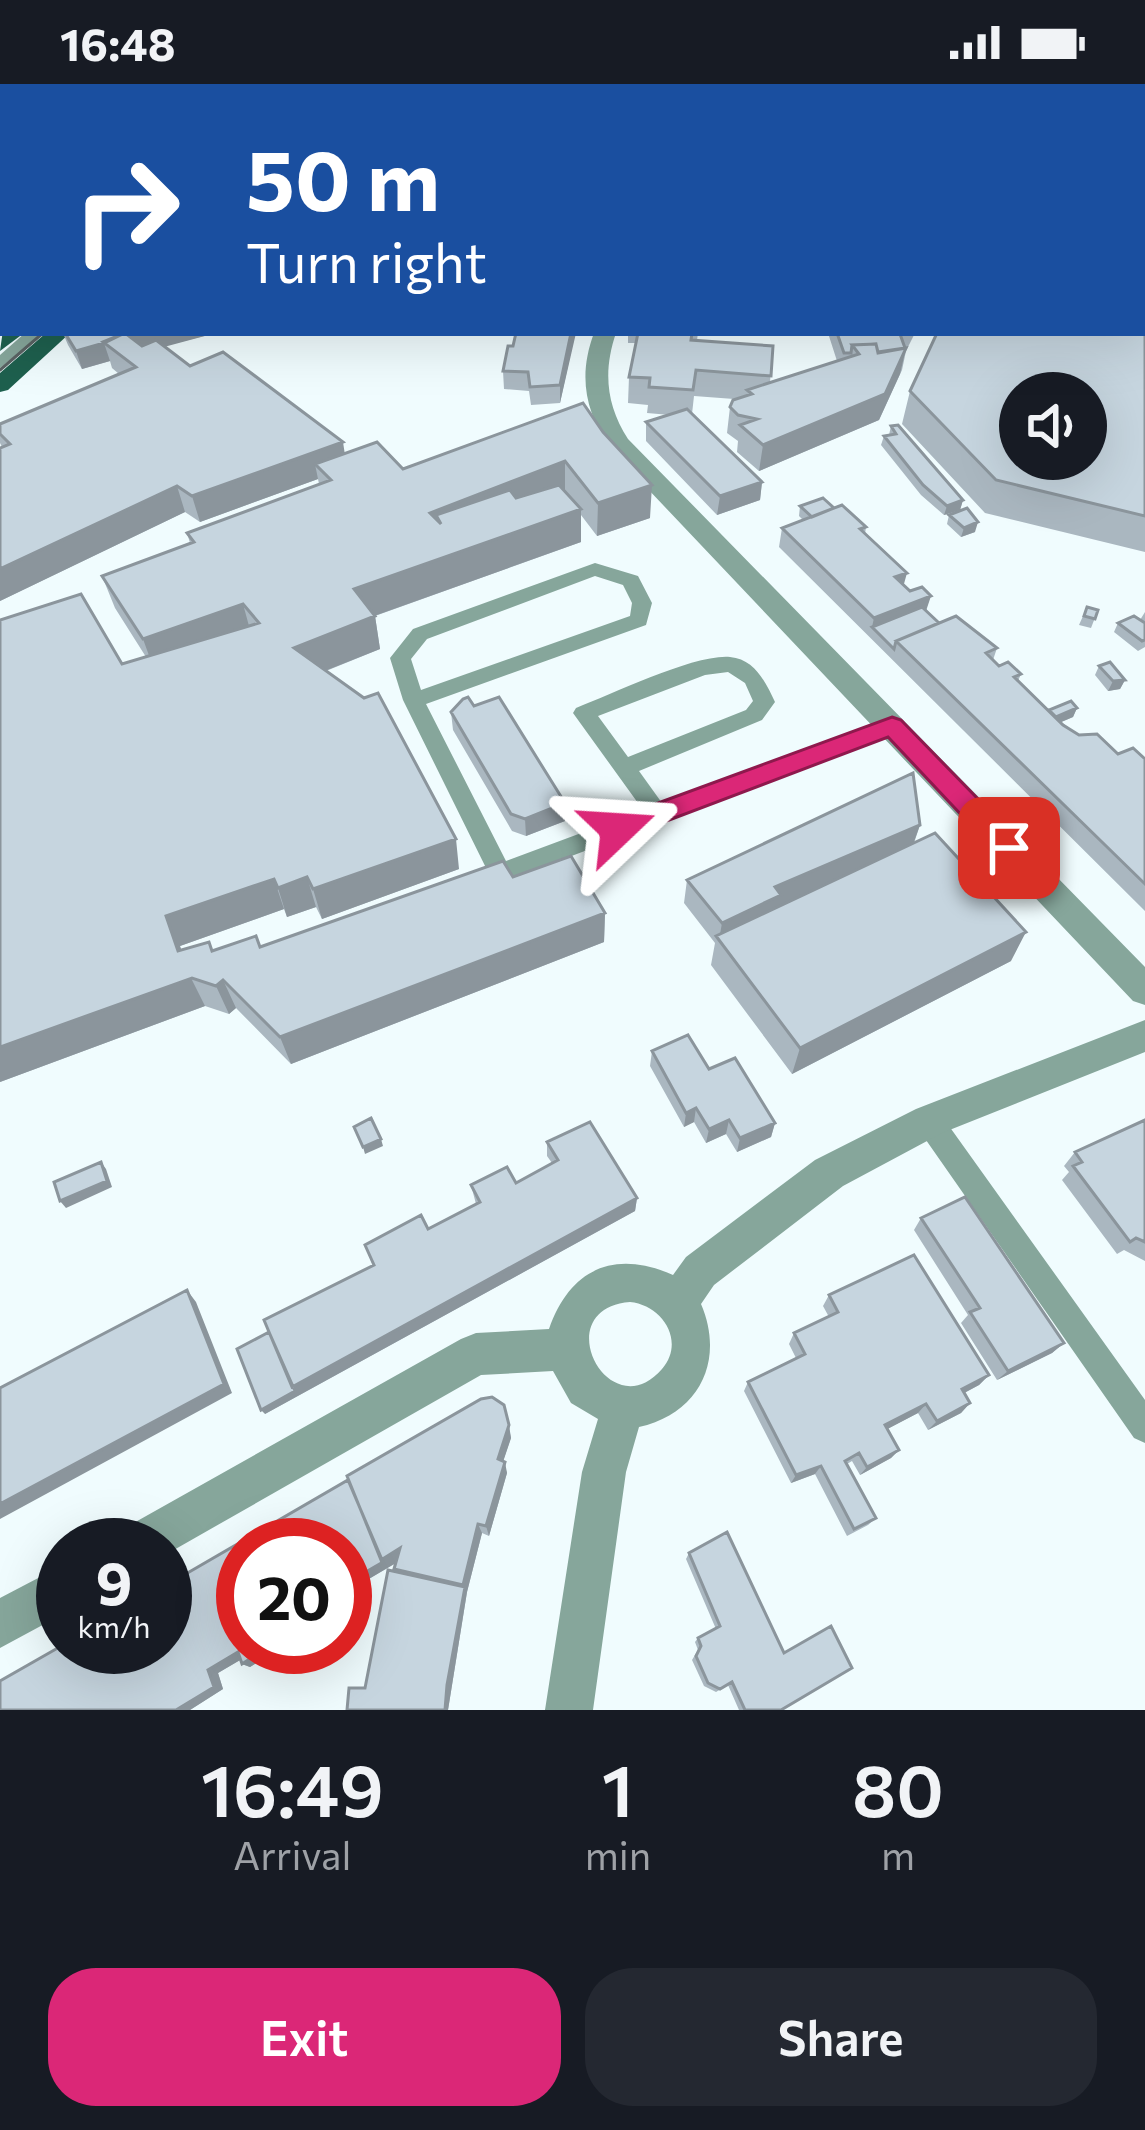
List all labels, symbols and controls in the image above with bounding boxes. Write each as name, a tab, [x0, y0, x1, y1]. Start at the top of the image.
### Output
text: 16:48	[60, 15, 175, 70]
text: 50 m	[246, 126, 440, 228]
icon: right	[48, 132, 204, 288]
text: Turn right	[246, 228, 487, 294]
map controls	[999, 372, 1107, 480]
button: sound	[999, 372, 1107, 480]
position arrow	[555, 766, 681, 892]
pin	[958, 797, 1060, 899]
icon: arrive	[976, 815, 1042, 881]
speed limit sign: 20	[216, 1518, 372, 1674]
text: 9	[95, 1544, 133, 1617]
text: km/h	[78, 1607, 150, 1644]
text: 16:49	[201, 1744, 384, 1832]
text: 1	[602, 1744, 634, 1832]
text: 80	[852, 1744, 944, 1832]
text: Arrival	[233, 1830, 351, 1878]
text: min	[585, 1830, 651, 1878]
text: m	[881, 1830, 915, 1878]
button: Exit	[48, 1968, 561, 2106]
button: Share	[585, 1968, 1097, 2106]

